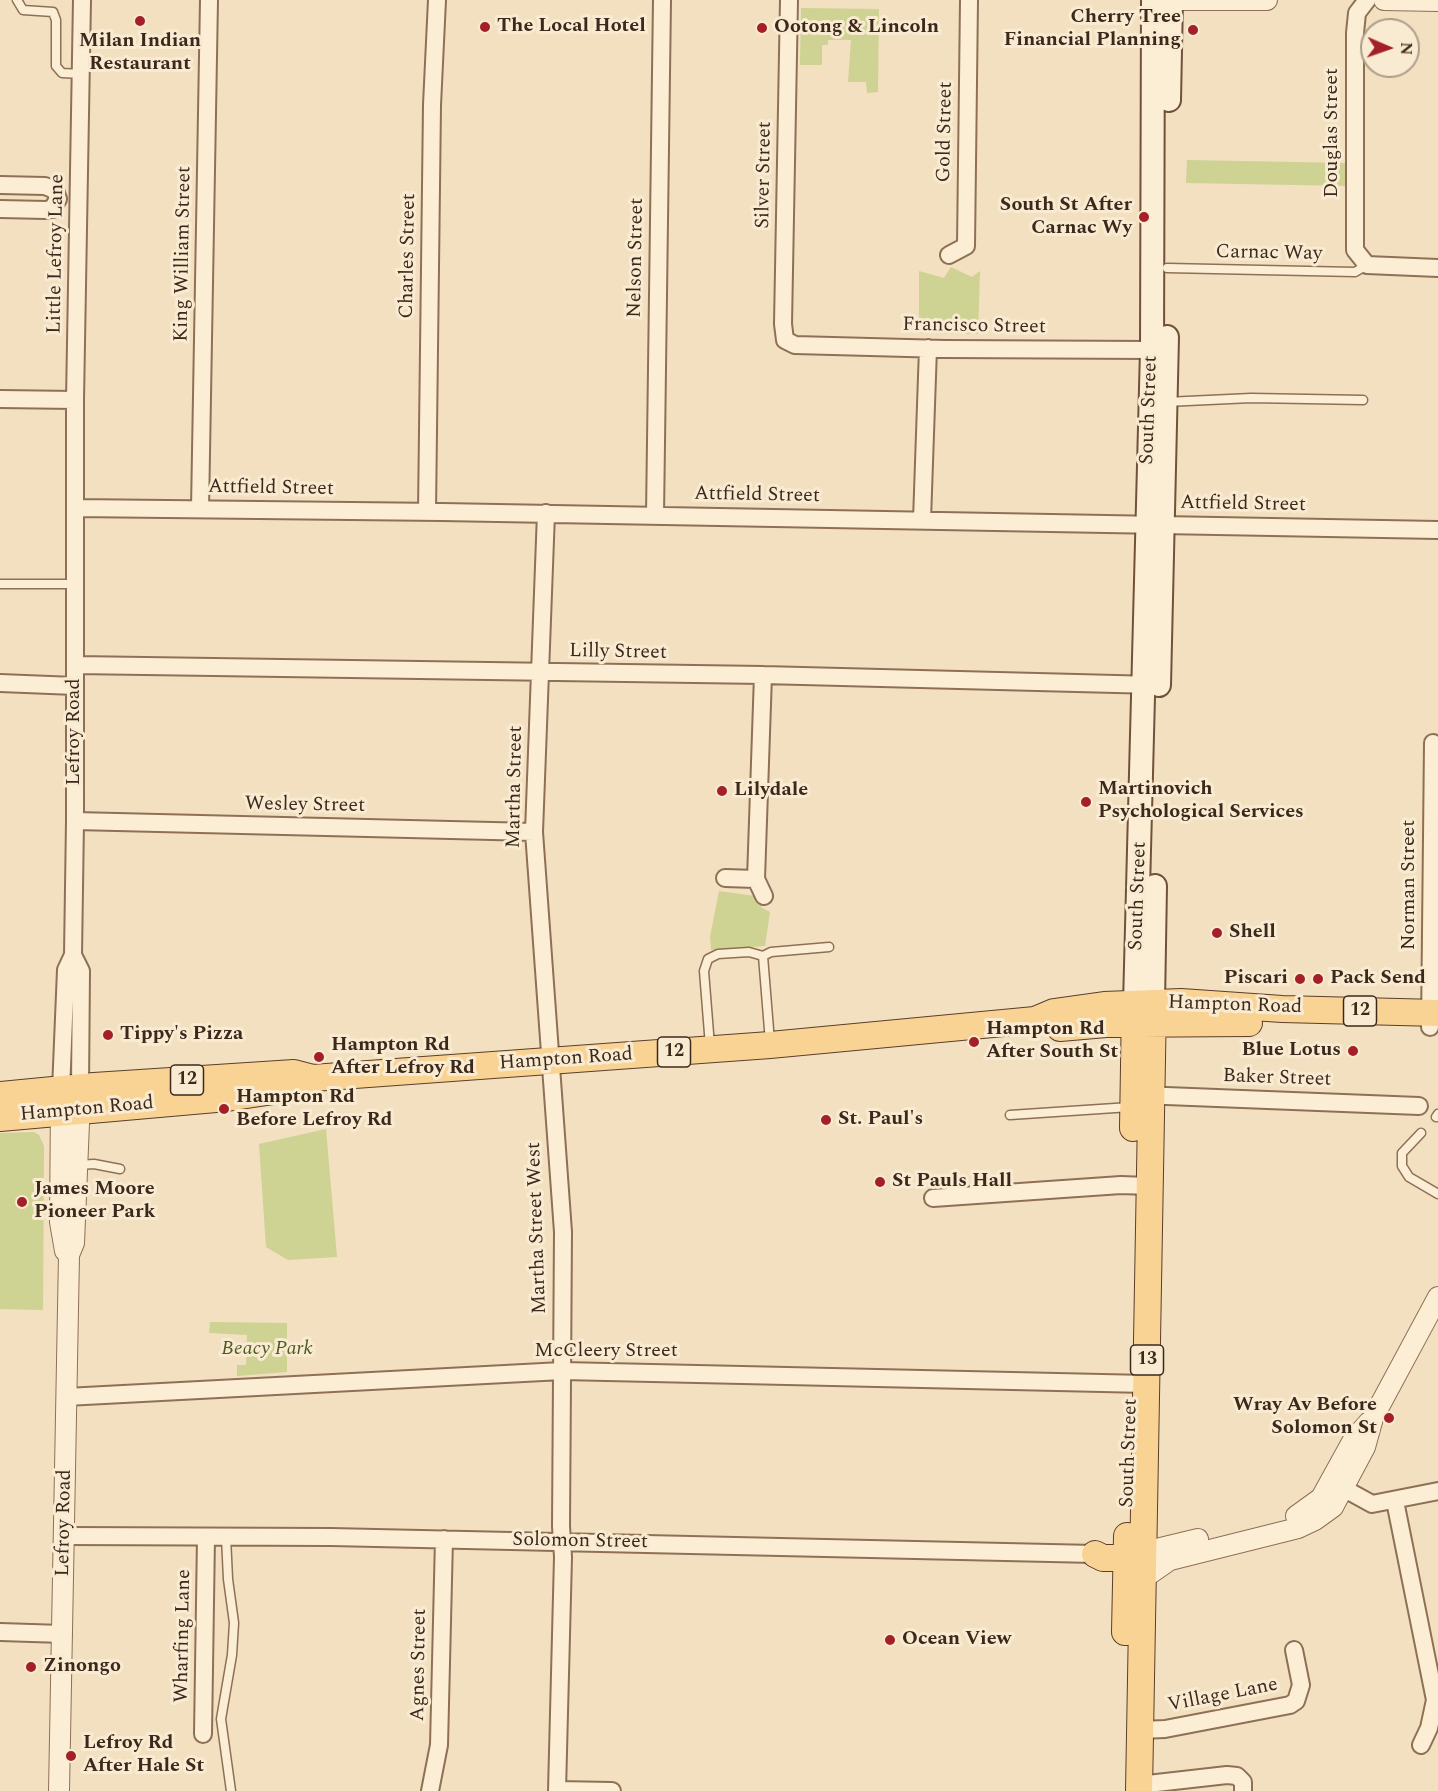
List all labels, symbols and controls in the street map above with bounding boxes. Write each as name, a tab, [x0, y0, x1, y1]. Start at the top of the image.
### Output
place label: Cherry Tree Financial Planning	[1004, 6, 1181, 53]
marker: Milan Indian Restaurant	[133, 14, 147, 28]
place label: The Local Hotel	[497, 15, 646, 39]
place label: Ootong & Lincoln	[774, 16, 939, 40]
north arrow	[1360, 18, 1420, 78]
marker: The Local Hotel	[478, 20, 492, 34]
marker: Ootong & Lincoln	[755, 21, 769, 35]
marker: Cherry Tree Financial Planning	[1186, 23, 1200, 37]
place label: Milan Indian Restaurant	[79, 30, 201, 77]
text: N	[1394, 42, 1418, 56]
street label: Douglas Street	[1321, 68, 1345, 198]
street label: Gold Street	[933, 81, 959, 183]
street label: Silver Street	[752, 121, 778, 229]
street label: King William Street	[170, 166, 198, 342]
street label: Little Lefroy Lane	[44, 174, 70, 334]
street label: Charles Street	[396, 193, 422, 319]
place label: South St After Carnac Wy	[1000, 194, 1132, 241]
street label: Nelson Street	[624, 198, 650, 318]
marker: South St After Carnac Wy	[1137, 210, 1151, 224]
street label: Carnac Way	[1215, 241, 1323, 267]
street label: Francisco Street	[902, 314, 1046, 340]
street label: South Street	[1136, 355, 1164, 465]
street label: Attfield Street	[208, 476, 334, 502]
street label: Attfield Street	[694, 483, 820, 509]
street label: Attfield Street	[1180, 492, 1306, 518]
street label: Lilly Street	[569, 640, 667, 666]
street label: Lefroy Road	[63, 678, 87, 786]
street label: Martha Street	[503, 725, 529, 849]
place label: Martinovich Psychological Services	[1098, 778, 1304, 825]
place label: Lilydale	[734, 779, 808, 803]
marker: Lilydale	[715, 784, 729, 798]
street label: Wesley Street	[245, 793, 365, 819]
marker: Martinovich Psychological Services	[1079, 795, 1093, 809]
street label: Norman Street	[1398, 820, 1422, 950]
street label: South Street	[1125, 841, 1153, 951]
place label: Shell	[1229, 921, 1276, 945]
marker: Shell	[1210, 926, 1224, 940]
place label: Piscari	[1224, 967, 1288, 991]
place label: Pack Send	[1330, 967, 1426, 991]
marker: Piscari	[1293, 972, 1307, 986]
marker: Pack Send	[1311, 972, 1325, 986]
street label: Hampton Road	[1168, 992, 1302, 1020]
road number: 12	[1344, 996, 1376, 1026]
place label: Hampton Rd After South St	[986, 1018, 1118, 1065]
place label: Tippy's Pizza	[120, 1023, 243, 1047]
marker: Tippy's Pizza	[101, 1028, 115, 1042]
place label: Hampton Rd After Lefroy Rd	[331, 1034, 475, 1081]
marker: Hampton Rd After South St	[967, 1035, 981, 1049]
road number: 12	[658, 1037, 690, 1067]
place label: Blue Lotus	[1242, 1039, 1341, 1063]
street label: Hampton Road	[498, 1043, 634, 1077]
marker: Blue Lotus	[1346, 1044, 1360, 1058]
marker: Hampton Rd After Lefroy Rd	[312, 1050, 326, 1064]
road number: 12	[170, 1065, 204, 1095]
street label: Baker Street	[1222, 1065, 1332, 1093]
place label: Hampton Rd Before Lefroy Rd	[236, 1086, 392, 1133]
street label: Hampton Road	[19, 1092, 155, 1128]
marker: Hampton Rd Before Lefroy Rd	[217, 1102, 231, 1116]
place label: St. Paul's	[838, 1108, 923, 1132]
marker: St. Paul's	[819, 1113, 833, 1127]
street label: Martha Street West	[523, 1142, 553, 1314]
place label: St Pauls Hall	[892, 1170, 1012, 1194]
marker: St Pauls Hall	[873, 1175, 887, 1189]
place label: James Moore Pioneer Park	[34, 1178, 155, 1225]
marker: James Moore Pioneer Park	[15, 1195, 29, 1209]
park label: Beacy Park	[221, 1338, 313, 1362]
street label: McCleery Street	[534, 1340, 678, 1364]
road number: 13	[1130, 1345, 1164, 1375]
place label: Wray Av Before Solomon St	[1233, 1394, 1377, 1441]
street label: South Street	[1116, 1398, 1144, 1508]
marker: Wray Av Before Solomon St	[1382, 1411, 1396, 1425]
street label: Lefroy Road	[52, 1469, 78, 1577]
street label: Solomon Street	[512, 1529, 648, 1555]
street label: Wharfing Lane	[171, 1569, 197, 1703]
street label: Agnes Street	[407, 1608, 433, 1722]
place label: Ocean View	[902, 1628, 1011, 1652]
marker: Ocean View	[883, 1633, 897, 1647]
place label: Zinongo	[43, 1655, 121, 1679]
marker: Zinongo	[24, 1660, 38, 1674]
street label: Village Lane	[1166, 1674, 1280, 1718]
place label: Lefroy Rd After Hale St	[83, 1732, 204, 1779]
marker: Lefroy Rd After Hale St	[64, 1749, 78, 1763]

